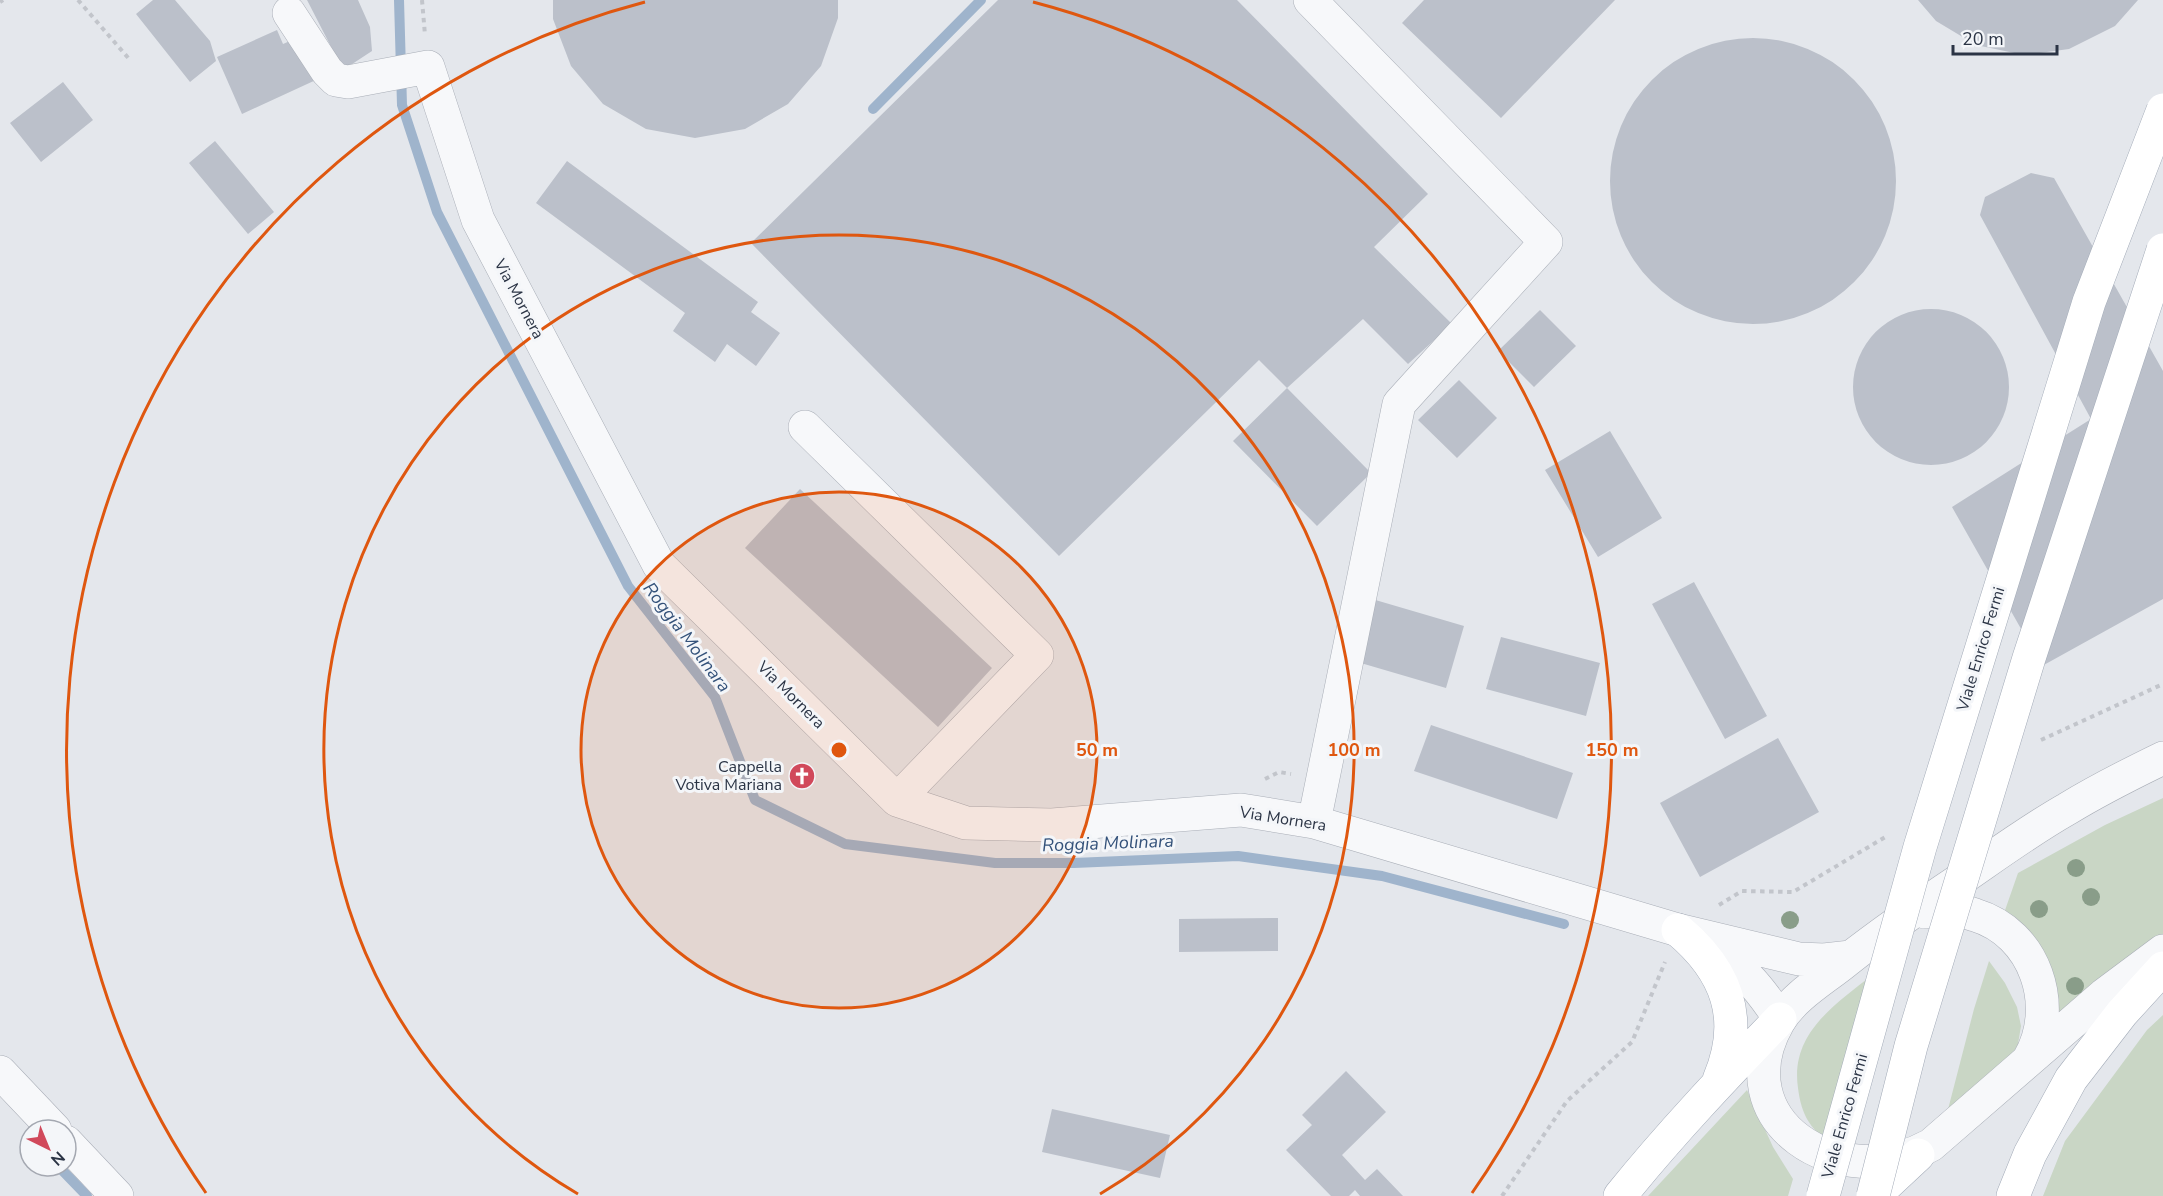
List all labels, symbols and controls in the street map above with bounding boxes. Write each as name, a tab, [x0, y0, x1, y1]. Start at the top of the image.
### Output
scale bar	[1953, 18, 2056, 56]
text: 20 m	[1962, 27, 2004, 51]
street label: Via Mornera	[488, 254, 549, 343]
water label: Roggia Molinara	[638, 577, 736, 697]
street label: Viale Enrico Fermi	[1951, 584, 2010, 715]
street label: Via Mornera	[752, 656, 830, 734]
text: 50 m	[1076, 738, 1118, 762]
text: 100 m	[1327, 738, 1381, 762]
text: 150 m	[1585, 738, 1639, 762]
centre of rings	[829, 740, 849, 760]
place label: Cappella Votiva Mariana	[674, 756, 782, 796]
church icon: Cappella Votiva Mariana	[787, 761, 817, 791]
street label: Via Mornera	[1237, 801, 1328, 837]
water label: Roggia Molinara	[1042, 829, 1174, 857]
street label: Viale Enrico Fermi	[1816, 1051, 1873, 1182]
north arrow	[18, 1118, 78, 1178]
text: N	[46, 1146, 69, 1170]

